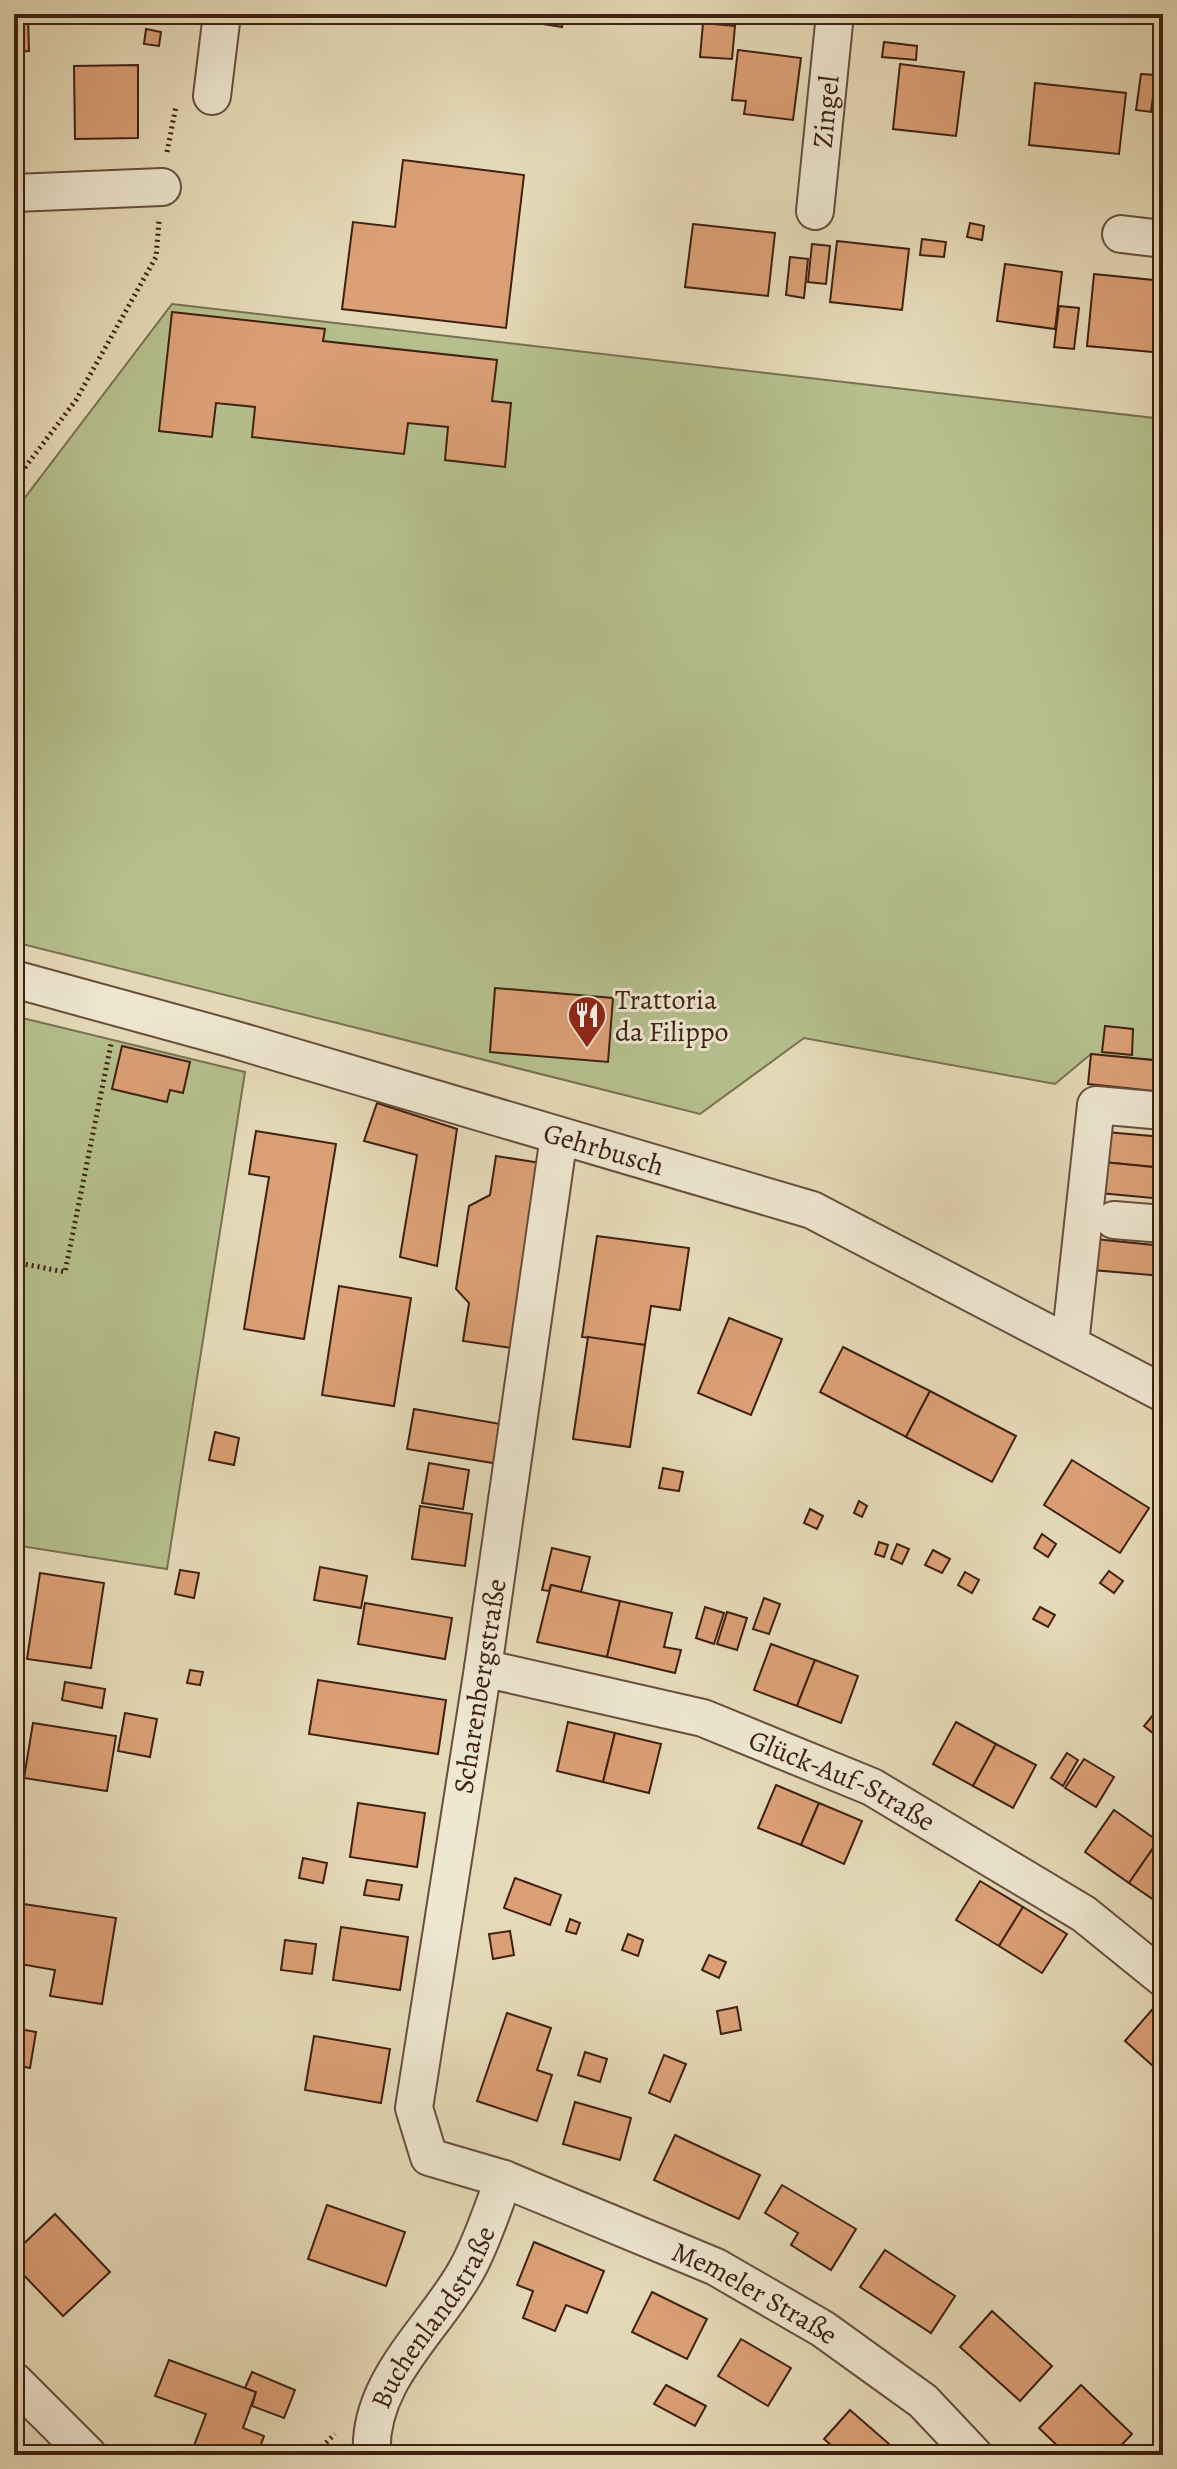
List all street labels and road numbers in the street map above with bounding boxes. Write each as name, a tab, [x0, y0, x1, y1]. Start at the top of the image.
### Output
street label: Zingel	[804, 73, 849, 150]
street label: Gehrbusch	[539, 1114, 669, 1185]
street label: Scharenbergstraße	[444, 1576, 516, 1796]
street label: Glück-Auf-Straße	[743, 1721, 942, 1841]
street label: Buchenlandstraße	[362, 2221, 505, 2414]
street label: Memeler Straße	[666, 2233, 845, 2354]

